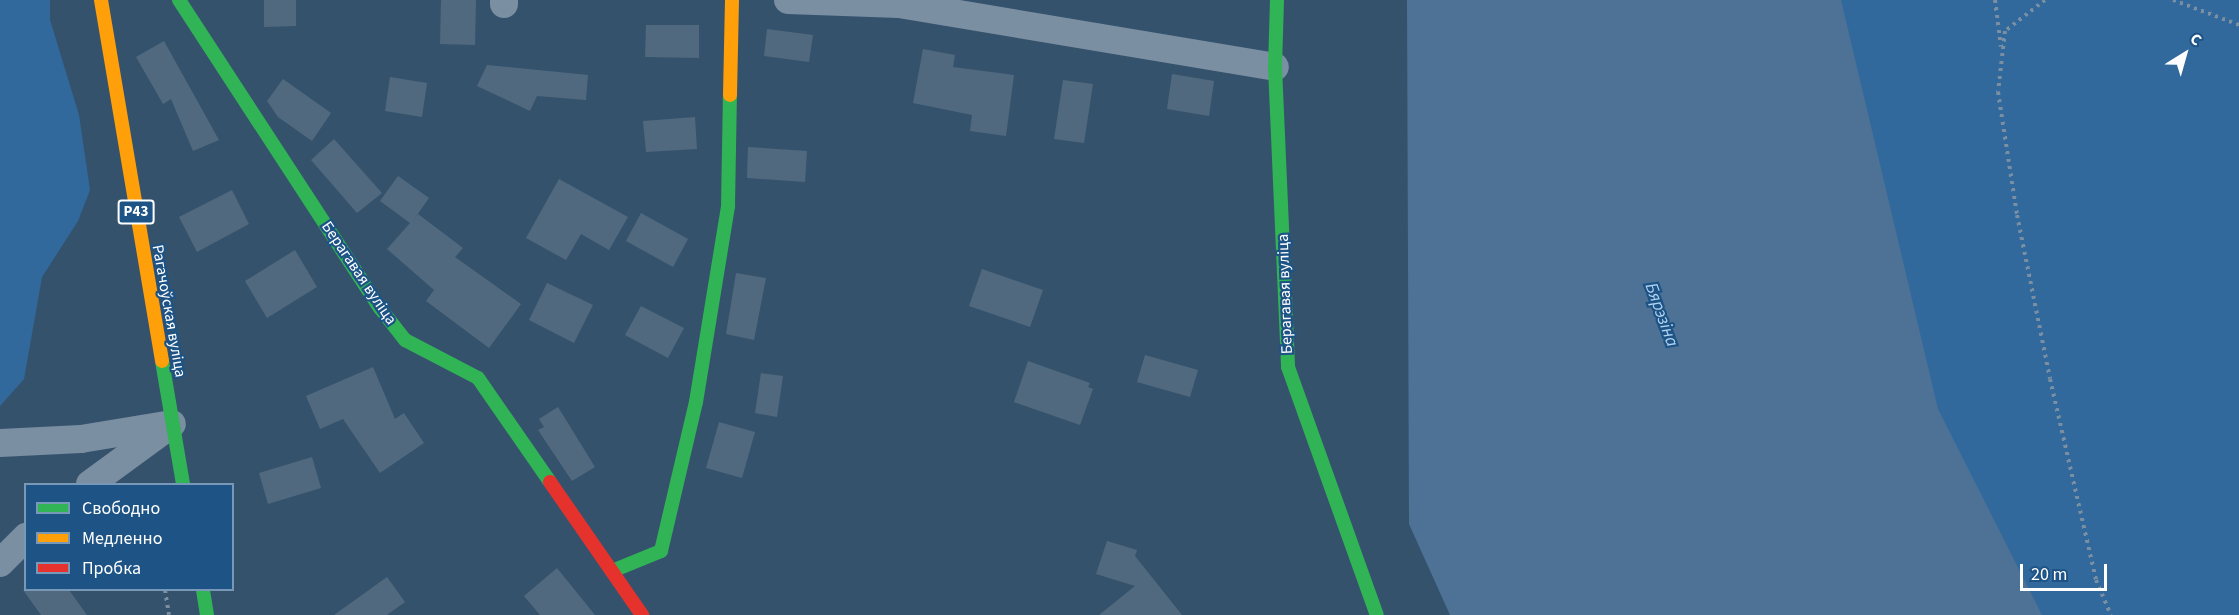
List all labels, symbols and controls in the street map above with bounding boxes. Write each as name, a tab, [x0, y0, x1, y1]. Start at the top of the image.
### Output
north arrow	[2155, 24, 2215, 84]
text: С	[2185, 28, 2206, 51]
road number: Р43	[116, 200, 156, 224]
street label: Берагавая вуліца	[317, 218, 401, 328]
street label: Берагавая вуліца	[1273, 233, 1297, 355]
street label: Рагачоўская вуліца	[148, 243, 190, 379]
water label: Бярэзіна	[1639, 280, 1683, 350]
legend	[24, 483, 234, 591]
text: Свободно	[82, 496, 160, 521]
text: Медленно	[82, 526, 162, 551]
scale bar	[2023, 552, 2110, 590]
text: Пробка	[82, 556, 141, 581]
text: 20 m	[2031, 562, 2067, 587]

